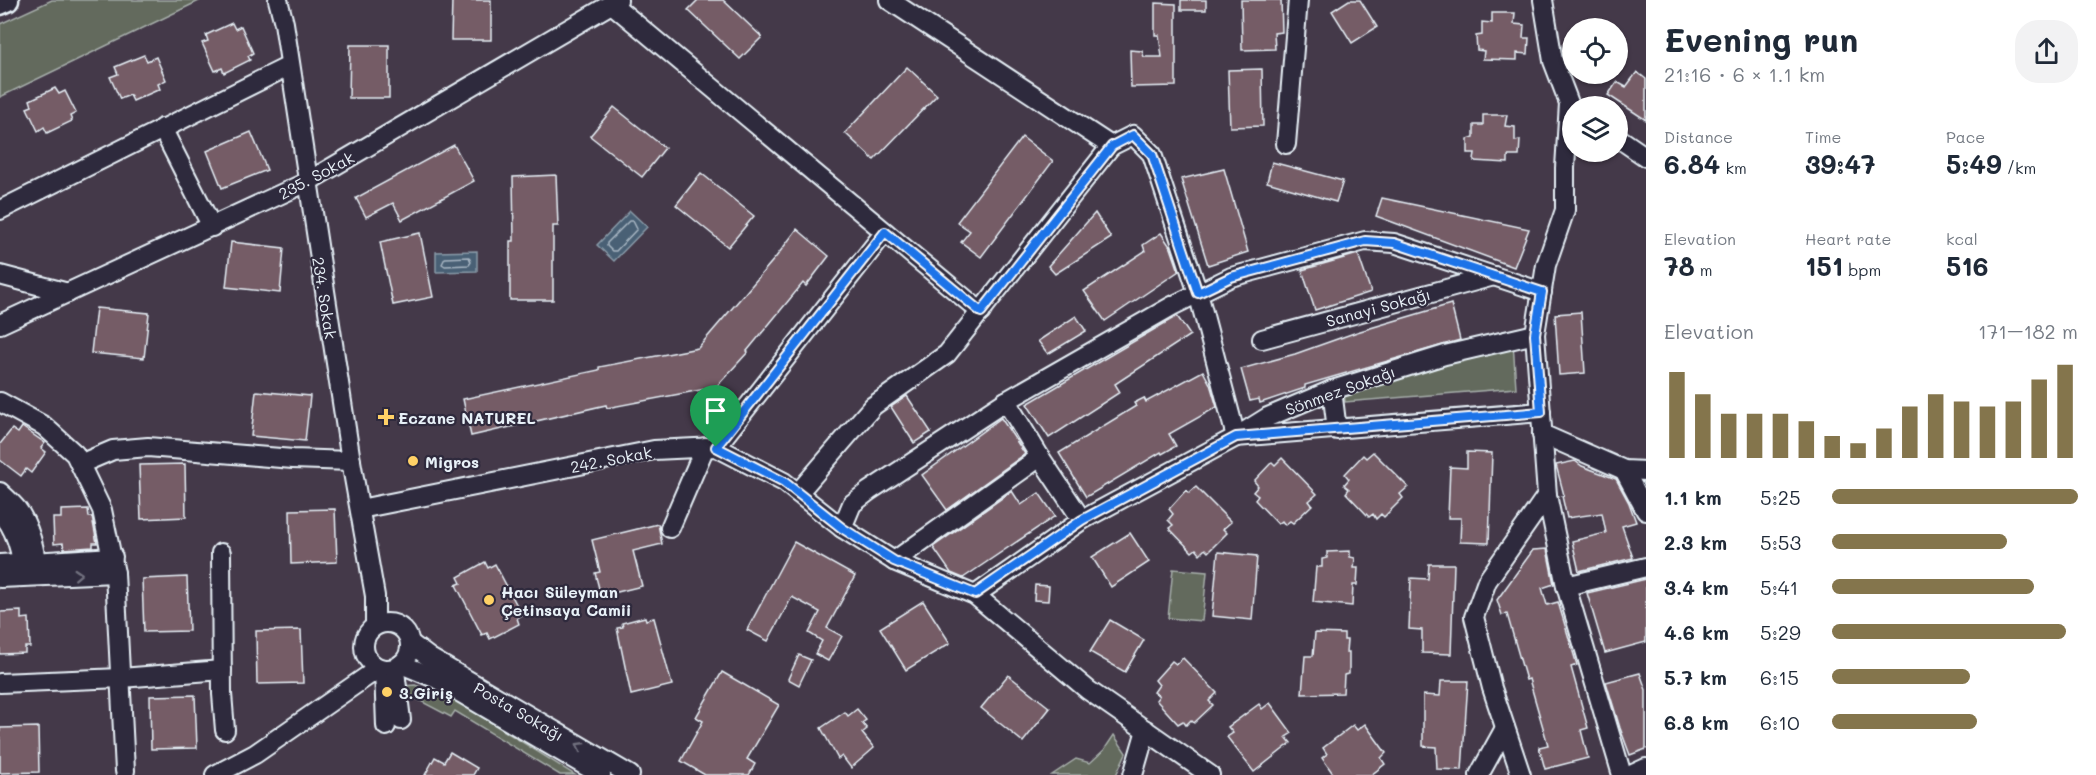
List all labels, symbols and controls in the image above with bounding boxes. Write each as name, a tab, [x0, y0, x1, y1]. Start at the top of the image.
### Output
text: Evening run	[1664, 17, 1858, 60]
map controls	[1562, 18, 1628, 162]
button: locate	[1562, 18, 1628, 84]
button: share	[2015, 20, 2078, 83]
text: 21:16 · 6 × 1.1 km	[1664, 61, 1825, 87]
button: layers	[1562, 96, 1628, 162]
text: Distance	[1664, 126, 1733, 147]
text: Time	[1805, 126, 1841, 147]
text: Pace	[1946, 126, 1985, 147]
street label: 235. Sokak	[274, 146, 358, 204]
text: 6.84	[1664, 147, 1720, 181]
text: 39:47	[1805, 147, 1875, 181]
text: 5:49	[1946, 147, 2002, 181]
text: km	[1720, 157, 1747, 178]
text: /km	[2002, 157, 2036, 178]
text: Elevation	[1664, 228, 1736, 249]
text: Heart rate	[1805, 228, 1891, 249]
text: kcal	[1946, 228, 1978, 249]
text: 78	[1664, 249, 1695, 283]
text: 151	[1805, 249, 1843, 283]
text: 516	[1946, 249, 1988, 283]
street label: 234. Sokak	[308, 255, 342, 341]
text: m	[1695, 259, 1712, 280]
text: bpm	[1843, 259, 1881, 280]
street label: Sanayi Sokağı	[1323, 283, 1433, 331]
text: Elevation	[1664, 318, 1754, 344]
text: 171–182 m	[1978, 318, 2078, 344]
street label: Sönmez Sokağı	[1282, 360, 1398, 420]
pin	[690, 385, 741, 447]
icon: arrive	[699, 394, 732, 427]
place label: Eczane NATUREL	[398, 407, 536, 428]
marker: Eczane NATUREL	[379, 410, 393, 424]
street label: 242. Sokak	[568, 441, 654, 477]
place label: Migros	[425, 451, 479, 472]
marker: Migros	[406, 454, 420, 468]
text: 1.1 km	[1664, 484, 1722, 510]
text: 5:25	[1760, 484, 1801, 510]
text: 2.3 km	[1664, 529, 1727, 555]
text: 5:53	[1760, 529, 1801, 555]
one-way arrow	[74, 568, 83, 581]
text: 3.4 km	[1664, 574, 1729, 600]
text: 5:41	[1760, 574, 1799, 600]
place label: Hacı Süleyman Çetinsaya Camii	[501, 581, 631, 620]
marker: Hacı Süleyman Çetinsaya Camii	[482, 593, 496, 607]
text: 4.6 km	[1664, 619, 1729, 645]
text: 5:29	[1760, 619, 1801, 645]
text: 5.7 km	[1664, 664, 1727, 690]
text: 6:15	[1760, 664, 1799, 690]
street label: Posta Sokağı	[470, 677, 568, 745]
place label: 3.Giriş	[399, 682, 453, 704]
marker: 3.Giriş	[380, 685, 394, 699]
text: 6.8 km	[1664, 709, 1729, 735]
text: 6:10	[1760, 709, 1800, 735]
one-way arrow	[576, 742, 586, 753]

